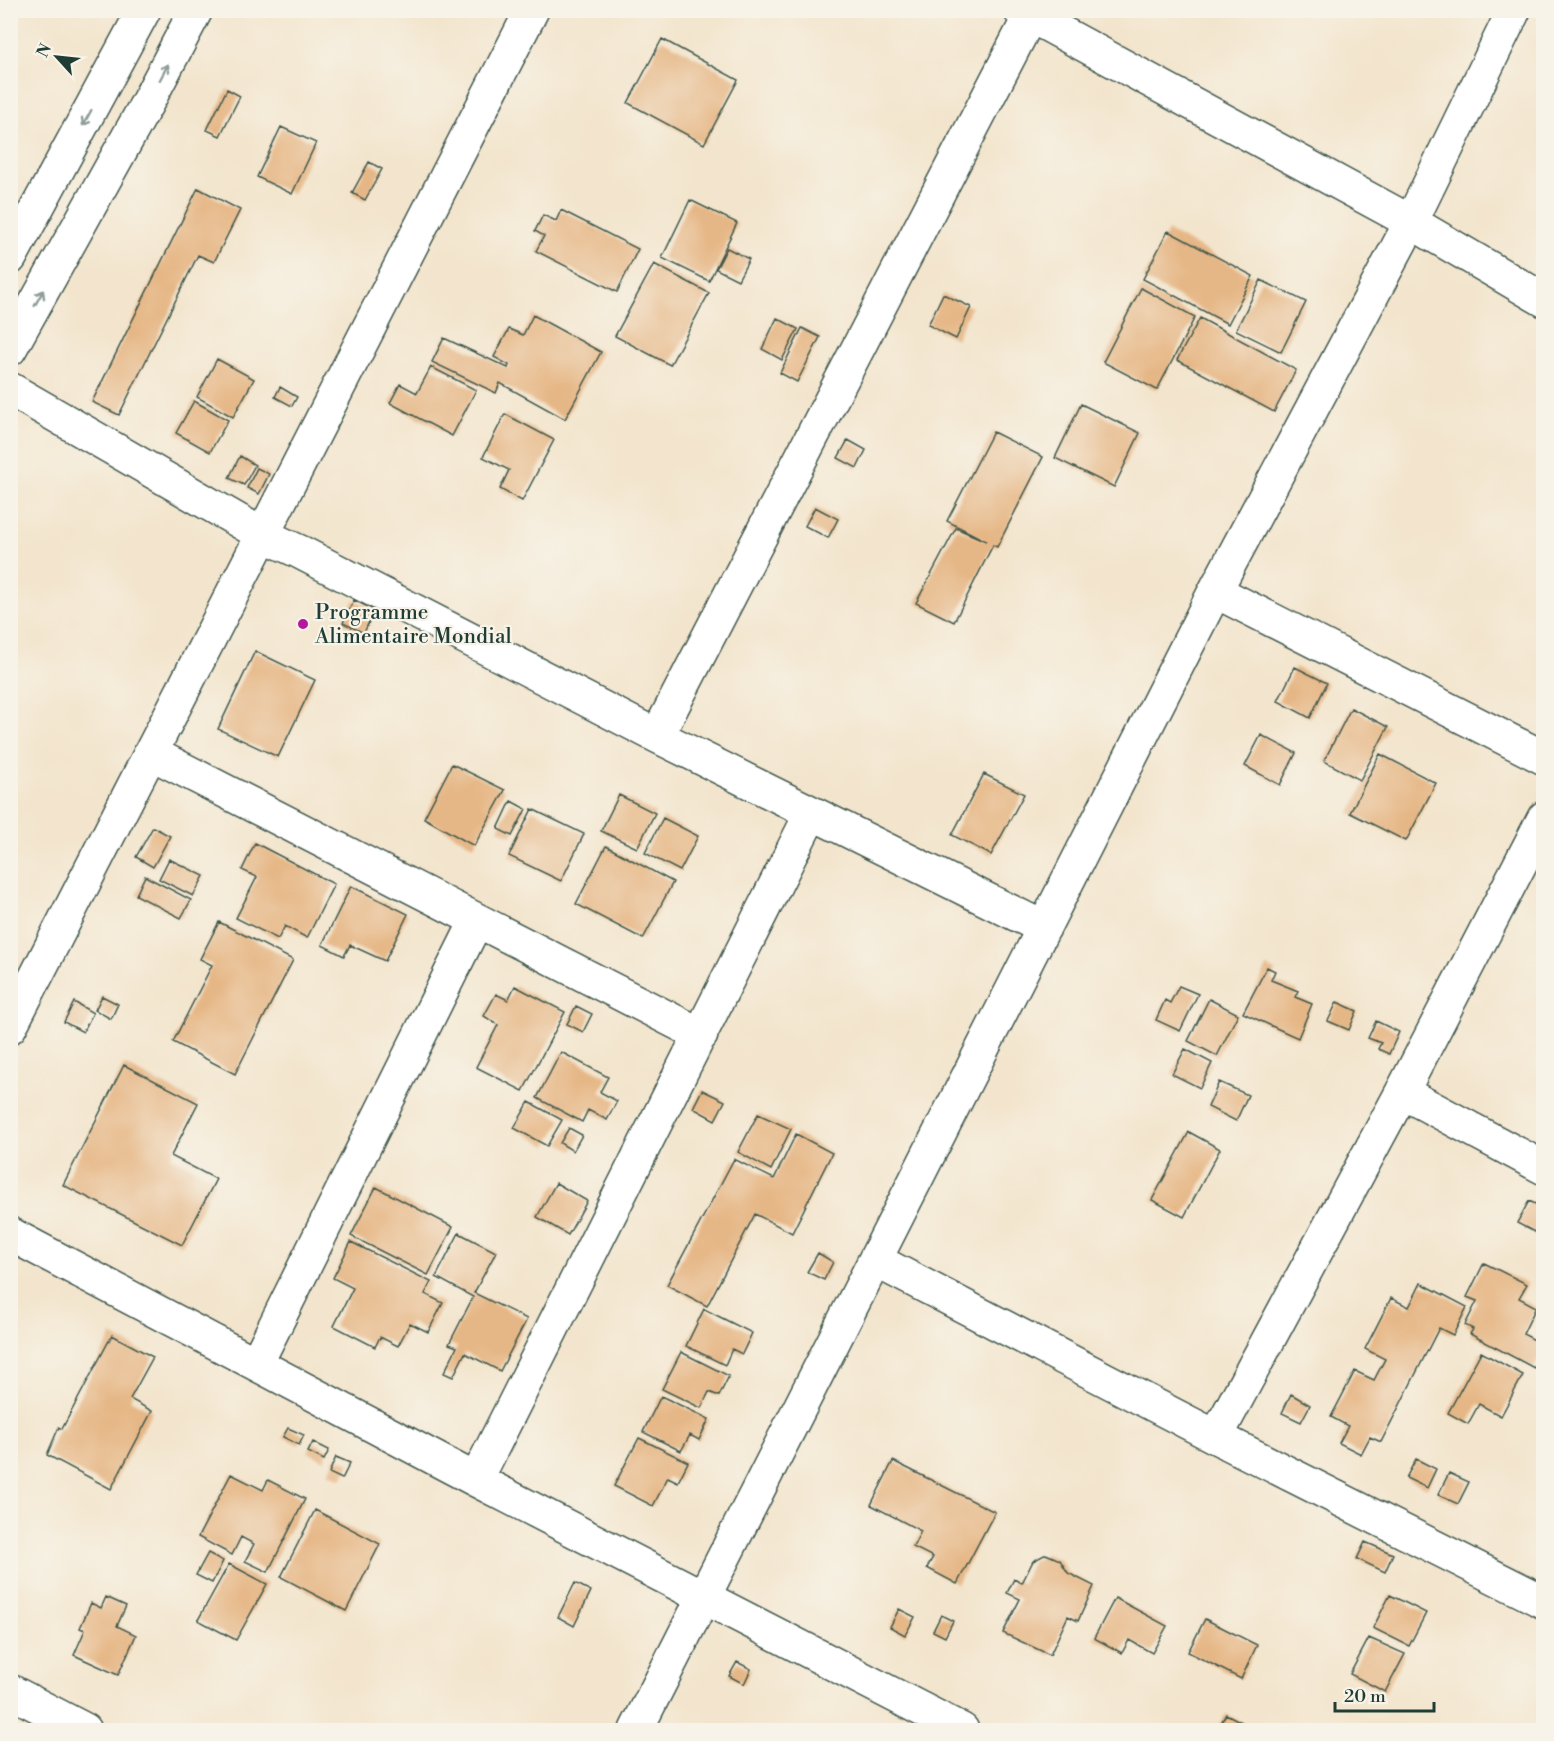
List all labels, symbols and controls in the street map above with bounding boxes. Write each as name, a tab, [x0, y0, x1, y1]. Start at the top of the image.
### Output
north arrow	[27, 27, 87, 87]
text: N	[33, 40, 56, 61]
one-way arrow	[158, 63, 170, 81]
one-way arrow	[81, 109, 93, 126]
one-way arrow	[33, 290, 45, 307]
place label: Programme Alimentaire Mondial	[314, 600, 512, 650]
marker: Programme Alimentaire Mondial	[296, 617, 310, 631]
scale bar	[1335, 1675, 1434, 1713]
text: 20 m	[1344, 1685, 1386, 1708]

